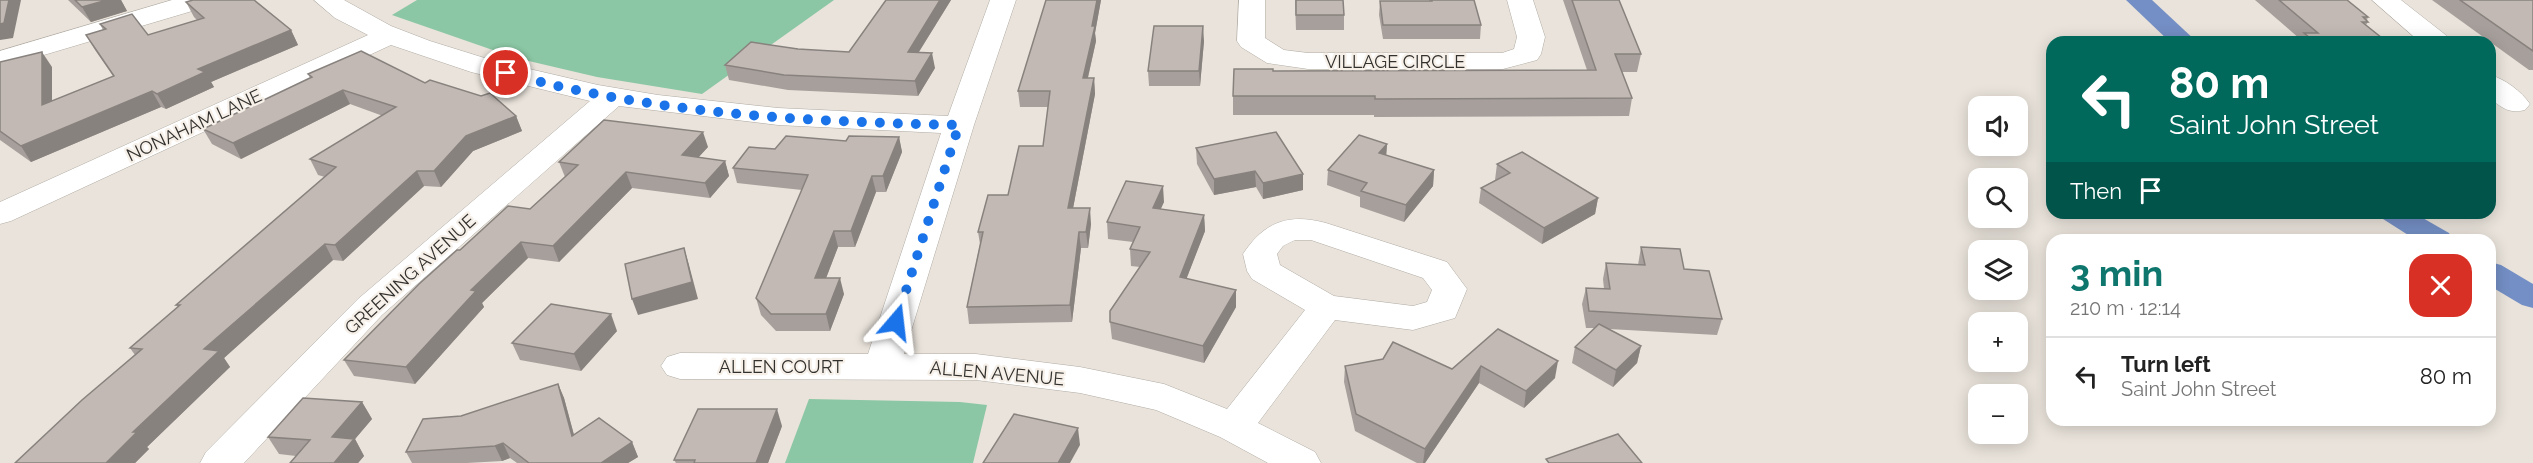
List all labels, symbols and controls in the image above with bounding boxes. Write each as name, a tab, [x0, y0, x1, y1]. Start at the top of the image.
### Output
pin	[480, 47, 531, 98]
street label: VILLAGE CIRCLE	[1325, 51, 1465, 72]
icon: arrive	[489, 56, 522, 89]
text: 80 m	[2169, 59, 2269, 108]
icon: left	[2070, 60, 2148, 138]
street label: NONAHAM LANE	[123, 84, 265, 166]
map controls	[1968, 96, 2028, 444]
button: sound	[1968, 96, 2028, 156]
text: Saint John Street	[2169, 109, 2379, 140]
button: search	[1968, 168, 2028, 228]
icon: arrive	[2134, 174, 2167, 207]
text: Then	[2070, 178, 2122, 204]
street label: GREENING AVENUE	[340, 210, 480, 338]
button: layers	[1968, 240, 2028, 300]
text: 3 min	[2070, 252, 2163, 294]
button: close	[2409, 254, 2472, 317]
position arrow	[864, 290, 928, 354]
text: 210 m · 12:14	[2070, 296, 2181, 320]
button: +	[1968, 312, 2028, 372]
text: Turn left	[2121, 351, 2211, 377]
street label: ALLEN COURT	[719, 356, 843, 377]
street label: ALLEN AVENUE	[929, 357, 1065, 389]
icon: left	[2070, 360, 2103, 393]
text: 80 m	[2420, 363, 2472, 389]
text: Saint John Street	[2121, 377, 2276, 401]
button: −	[1968, 384, 2028, 444]

